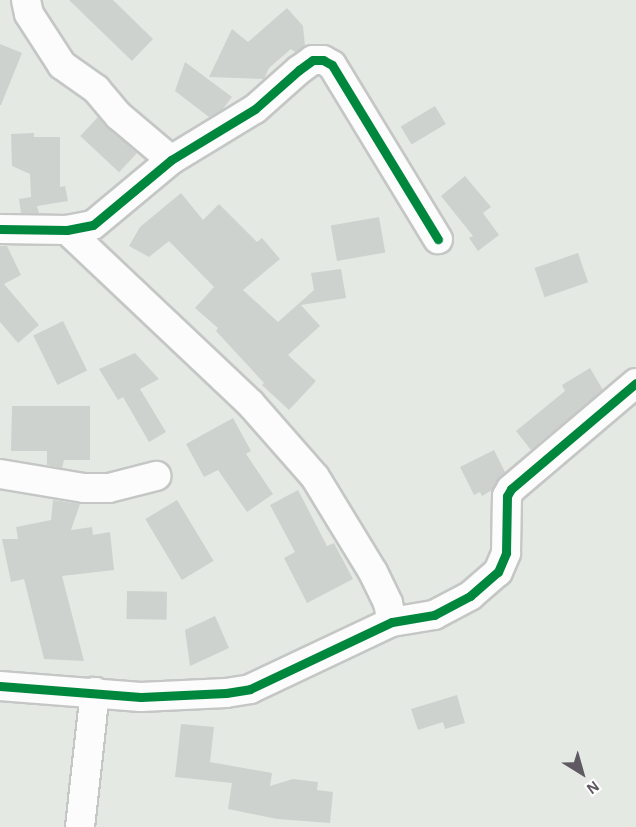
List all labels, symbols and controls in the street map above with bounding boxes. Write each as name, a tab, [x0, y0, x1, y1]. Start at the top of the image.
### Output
north arrow	[552, 743, 612, 803]
text: N	[584, 778, 602, 797]

